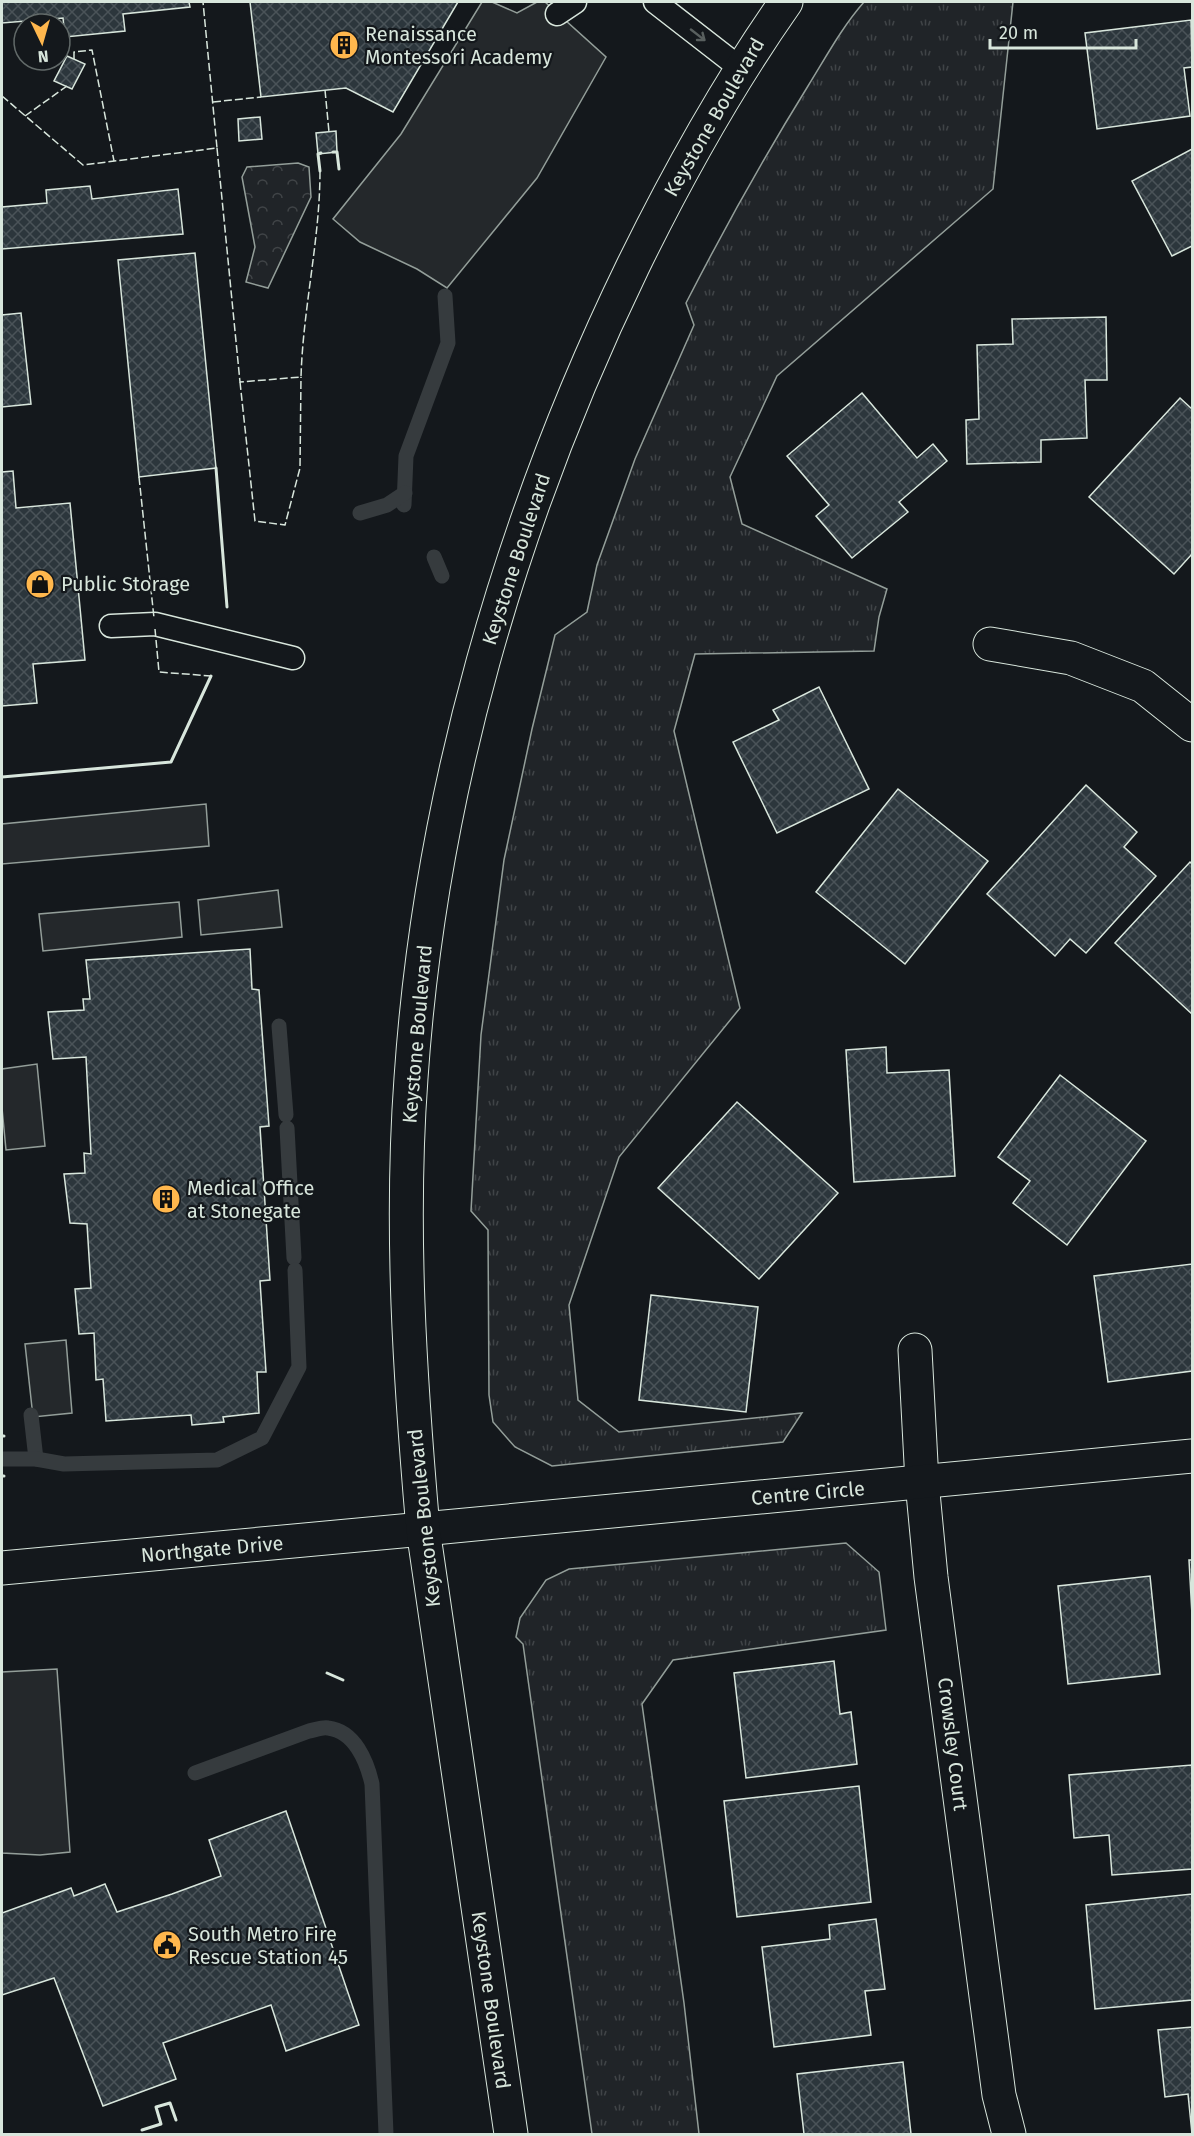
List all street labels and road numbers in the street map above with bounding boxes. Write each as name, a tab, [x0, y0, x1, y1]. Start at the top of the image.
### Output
street label: Keystone Boulevard	[659, 33, 769, 201]
street label: Keystone Boulevard	[477, 470, 555, 648]
street label: Keystone Boulevard	[397, 944, 437, 1124]
street label: Keystone Boulevard	[403, 1428, 445, 1608]
street label: Centre Circle	[750, 1476, 866, 1510]
street label: Northgate Drive	[140, 1531, 284, 1567]
street label: Crowsley Court	[933, 1676, 973, 1813]
street label: Keystone Boulevard	[467, 1909, 515, 2091]

